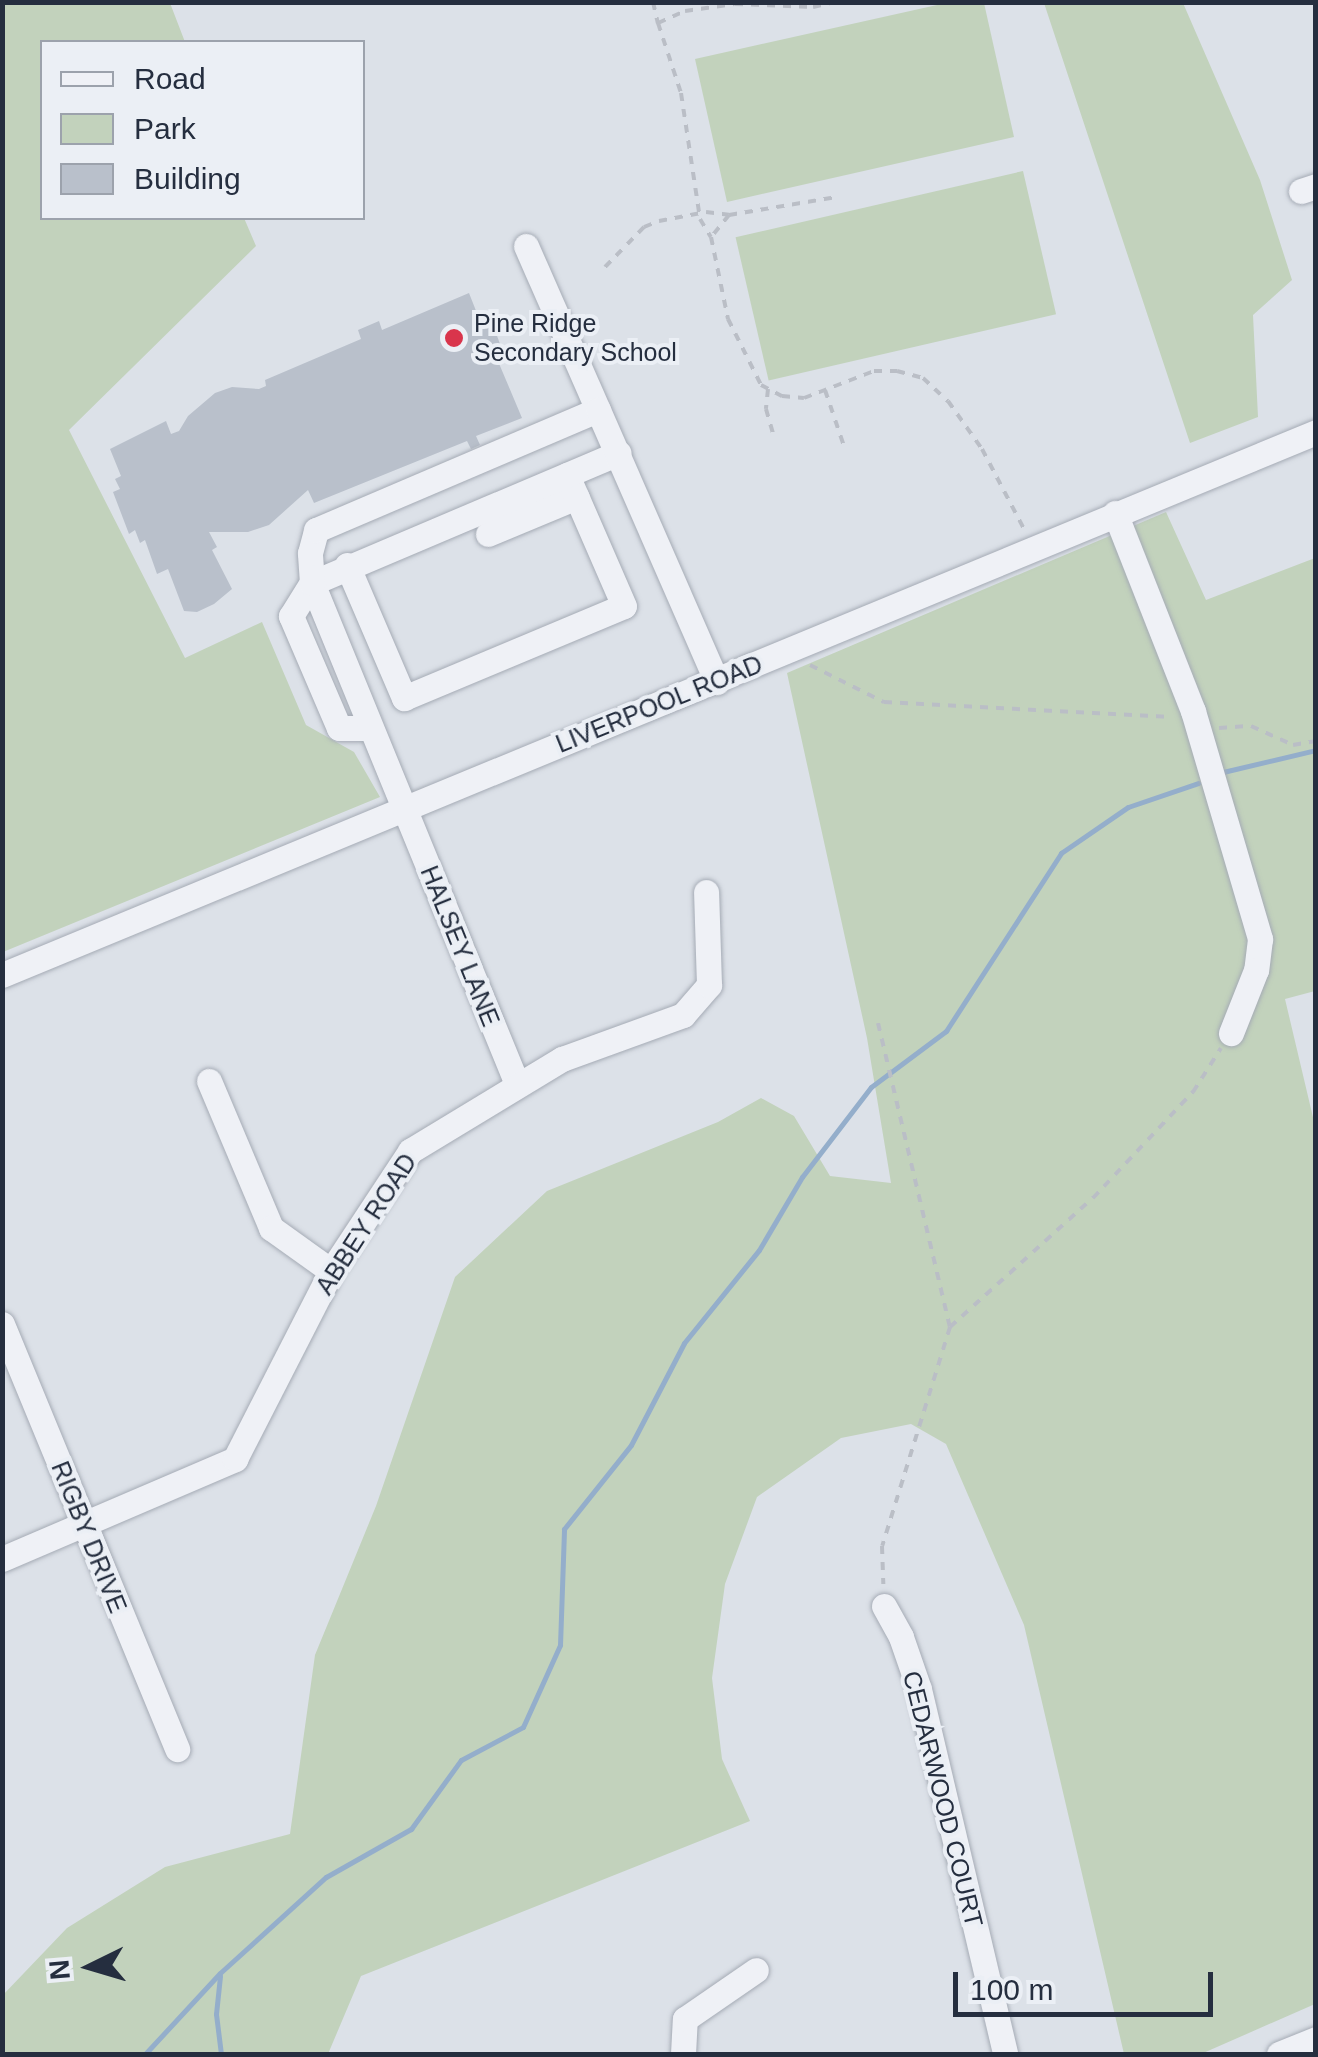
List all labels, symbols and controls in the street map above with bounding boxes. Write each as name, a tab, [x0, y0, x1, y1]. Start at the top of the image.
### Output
legend	[40, 40, 365, 220]
text: Road	[134, 62, 206, 95]
text: Park	[134, 112, 196, 145]
text: Building	[134, 162, 241, 195]
place label: Pine Ridge Secondary School	[474, 309, 677, 368]
marker: Pine Ridge Secondary School	[443, 327, 465, 349]
street label: LIVERPOOL ROAD	[551, 649, 767, 759]
street label: HALSEY LANE	[414, 861, 506, 1031]
street label: ABBEY ROAD	[309, 1148, 423, 1300]
street label: RIGBY DRIVE	[45, 1457, 133, 1617]
street label: CEDARWOOD COURT	[897, 1668, 989, 1930]
north arrow	[40, 1917, 140, 2017]
scale bar	[958, 1952, 1218, 2014]
text: N	[43, 1958, 76, 1981]
text: 100 m	[970, 1973, 1053, 2006]

